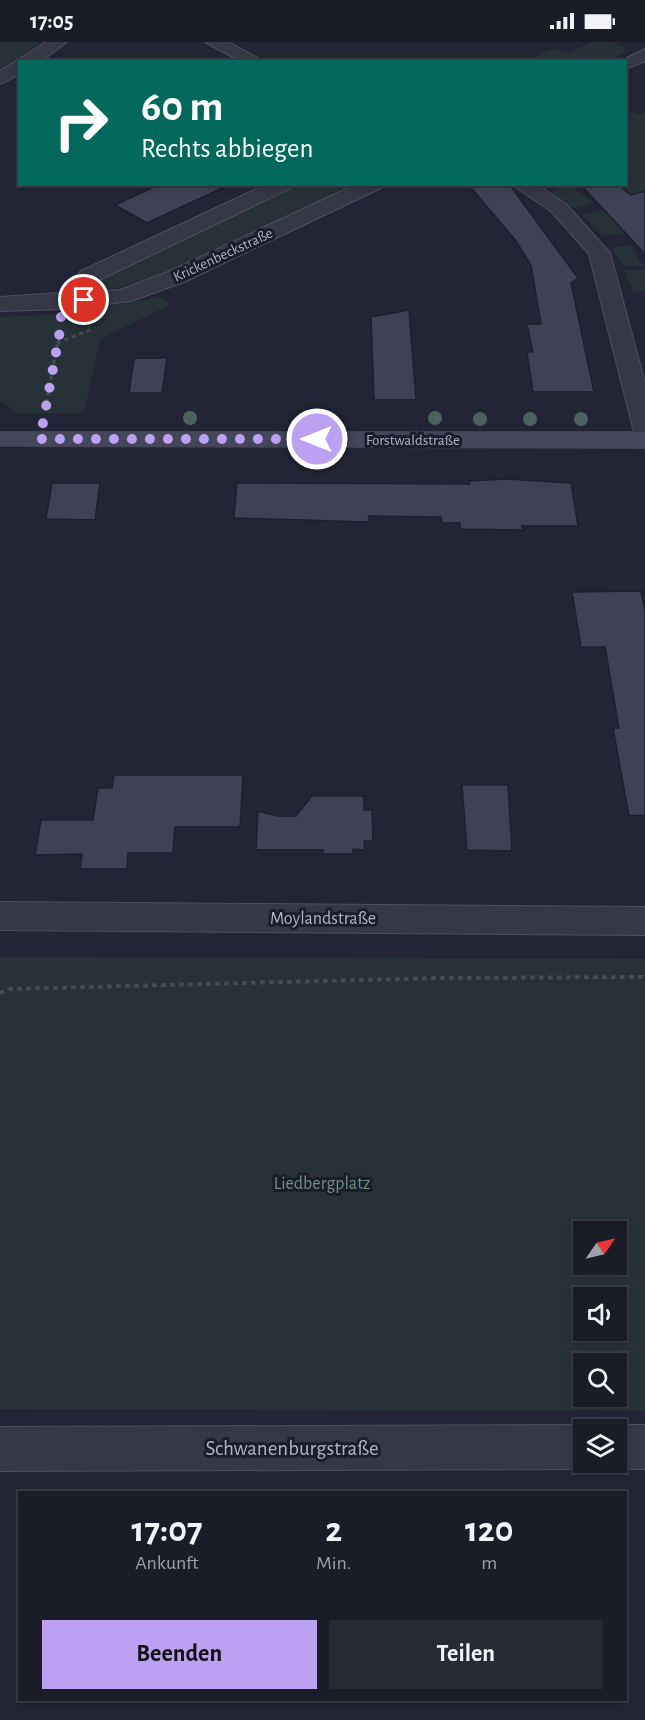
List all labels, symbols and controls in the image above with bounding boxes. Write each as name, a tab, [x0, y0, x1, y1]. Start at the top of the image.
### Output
text: 17:05	[30, 10, 73, 32]
icon: right	[42, 84, 120, 162]
text: 60 m	[141, 86, 223, 128]
text: Rechts abbiegen	[141, 135, 313, 162]
street label: Krickenbeckstraße	[171, 225, 275, 285]
pin	[58, 274, 109, 325]
icon: arrive	[67, 283, 100, 316]
position arrow	[285, 407, 349, 471]
street label: Forstwaldstraße	[366, 433, 460, 448]
street label: Moylandstraße	[270, 910, 376, 928]
park label: Liedbergplatz	[274, 1175, 370, 1193]
north arrow	[573, 1221, 627, 1275]
map controls	[573, 1221, 627, 1473]
button: sound	[573, 1287, 627, 1341]
button: search	[573, 1353, 627, 1407]
button: layers	[573, 1419, 627, 1473]
street label: Schwanenburgstraße	[205, 1438, 379, 1459]
text: 17:07	[131, 1512, 203, 1548]
text: 2	[325, 1512, 342, 1548]
text: 120	[465, 1512, 514, 1548]
text: Ankunft	[135, 1553, 199, 1573]
text: Min.	[316, 1553, 351, 1573]
text: m	[481, 1553, 497, 1573]
button: Beenden	[42, 1620, 317, 1689]
button: Teilen	[329, 1620, 603, 1689]

